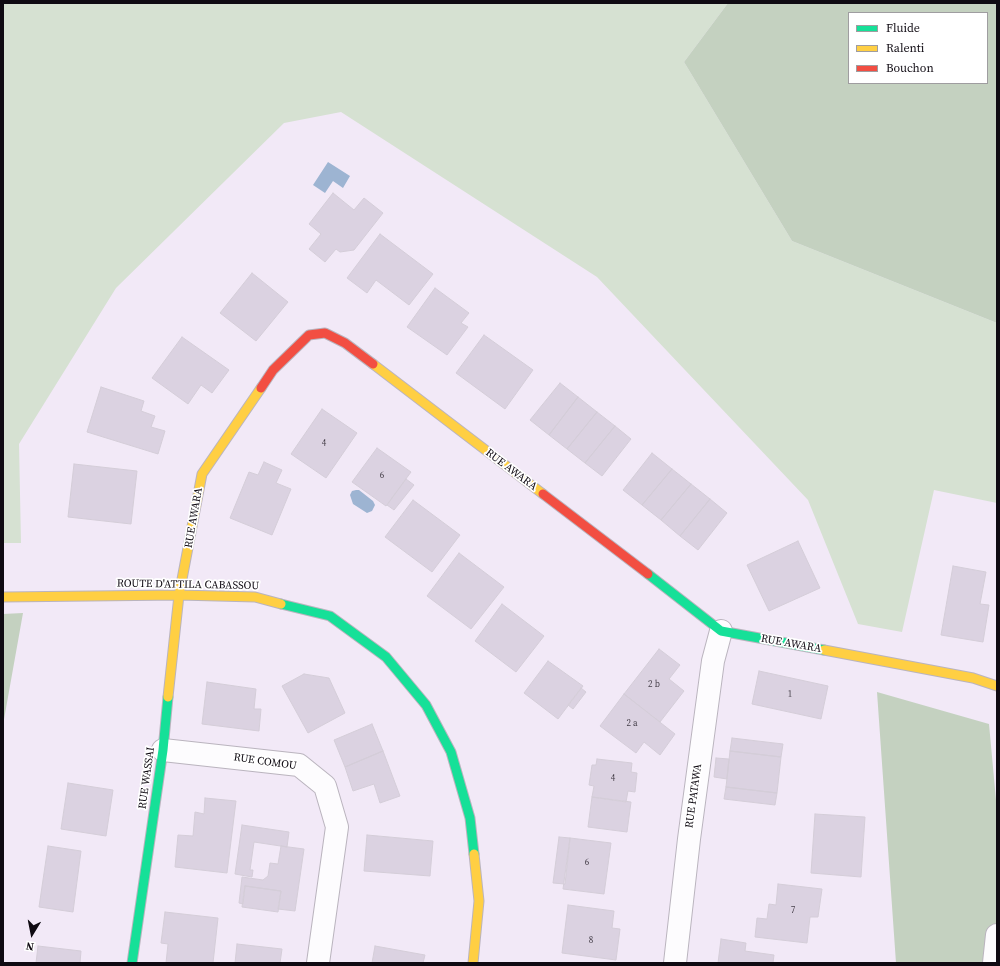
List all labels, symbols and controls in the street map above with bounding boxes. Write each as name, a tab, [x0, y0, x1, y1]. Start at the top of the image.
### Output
legend	[848, 12, 988, 84]
text: Fluide	[886, 20, 920, 36]
text: Ralenti	[886, 40, 924, 56]
text: Bouchon	[886, 60, 934, 76]
house number: 4	[322, 439, 326, 449]
street label: RUE AWARA	[483, 446, 539, 494]
house number: 6	[380, 471, 384, 481]
street label: RUE AWARA	[182, 487, 206, 549]
street label: ROUTE D'ATTILA CABASSOU	[117, 577, 259, 593]
street label: RUE AWARA	[760, 632, 822, 656]
house number: 2 b	[648, 680, 660, 690]
house number: 1	[788, 690, 792, 700]
house number: 2 a	[626, 719, 638, 729]
street label: RUE WASSAI	[136, 746, 158, 810]
street label: RUE COMOU	[233, 751, 297, 773]
street label: RUE PATAWA	[683, 763, 705, 829]
house number: 4	[611, 774, 615, 784]
house number: 6	[585, 858, 589, 868]
house number: 7	[791, 906, 795, 916]
north arrow	[12, 914, 52, 954]
house number: 8	[589, 936, 593, 946]
text: N	[25, 938, 35, 954]

